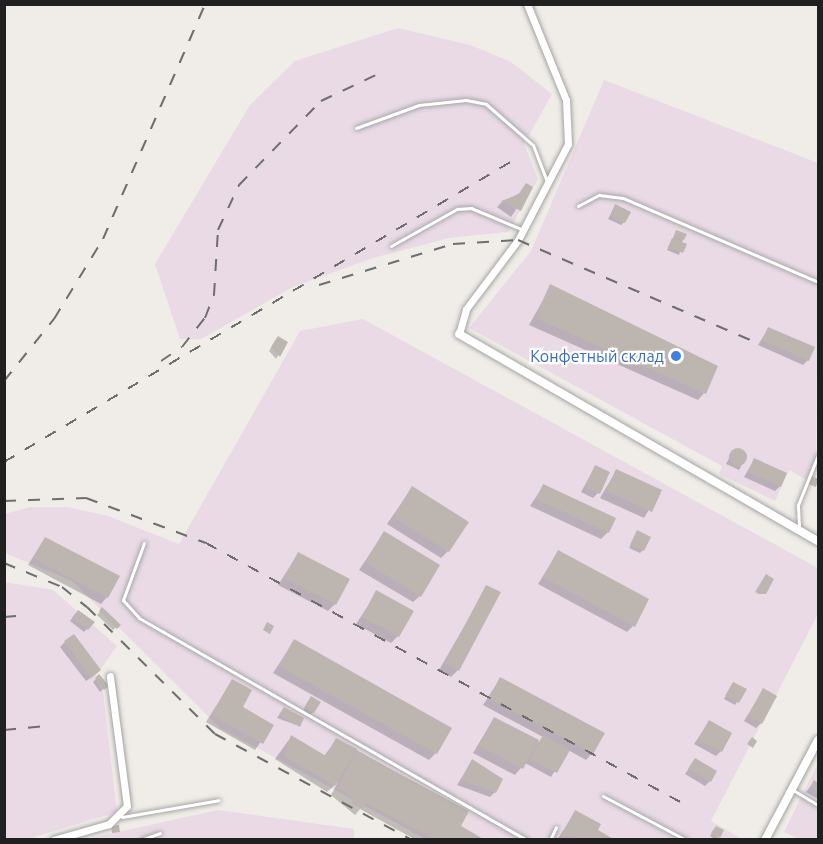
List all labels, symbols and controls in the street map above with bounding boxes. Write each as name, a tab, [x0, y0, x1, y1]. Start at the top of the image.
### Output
place label: Конфетный склад	[530, 346, 664, 366]
marker: Конфетный склад	[669, 349, 683, 363]

